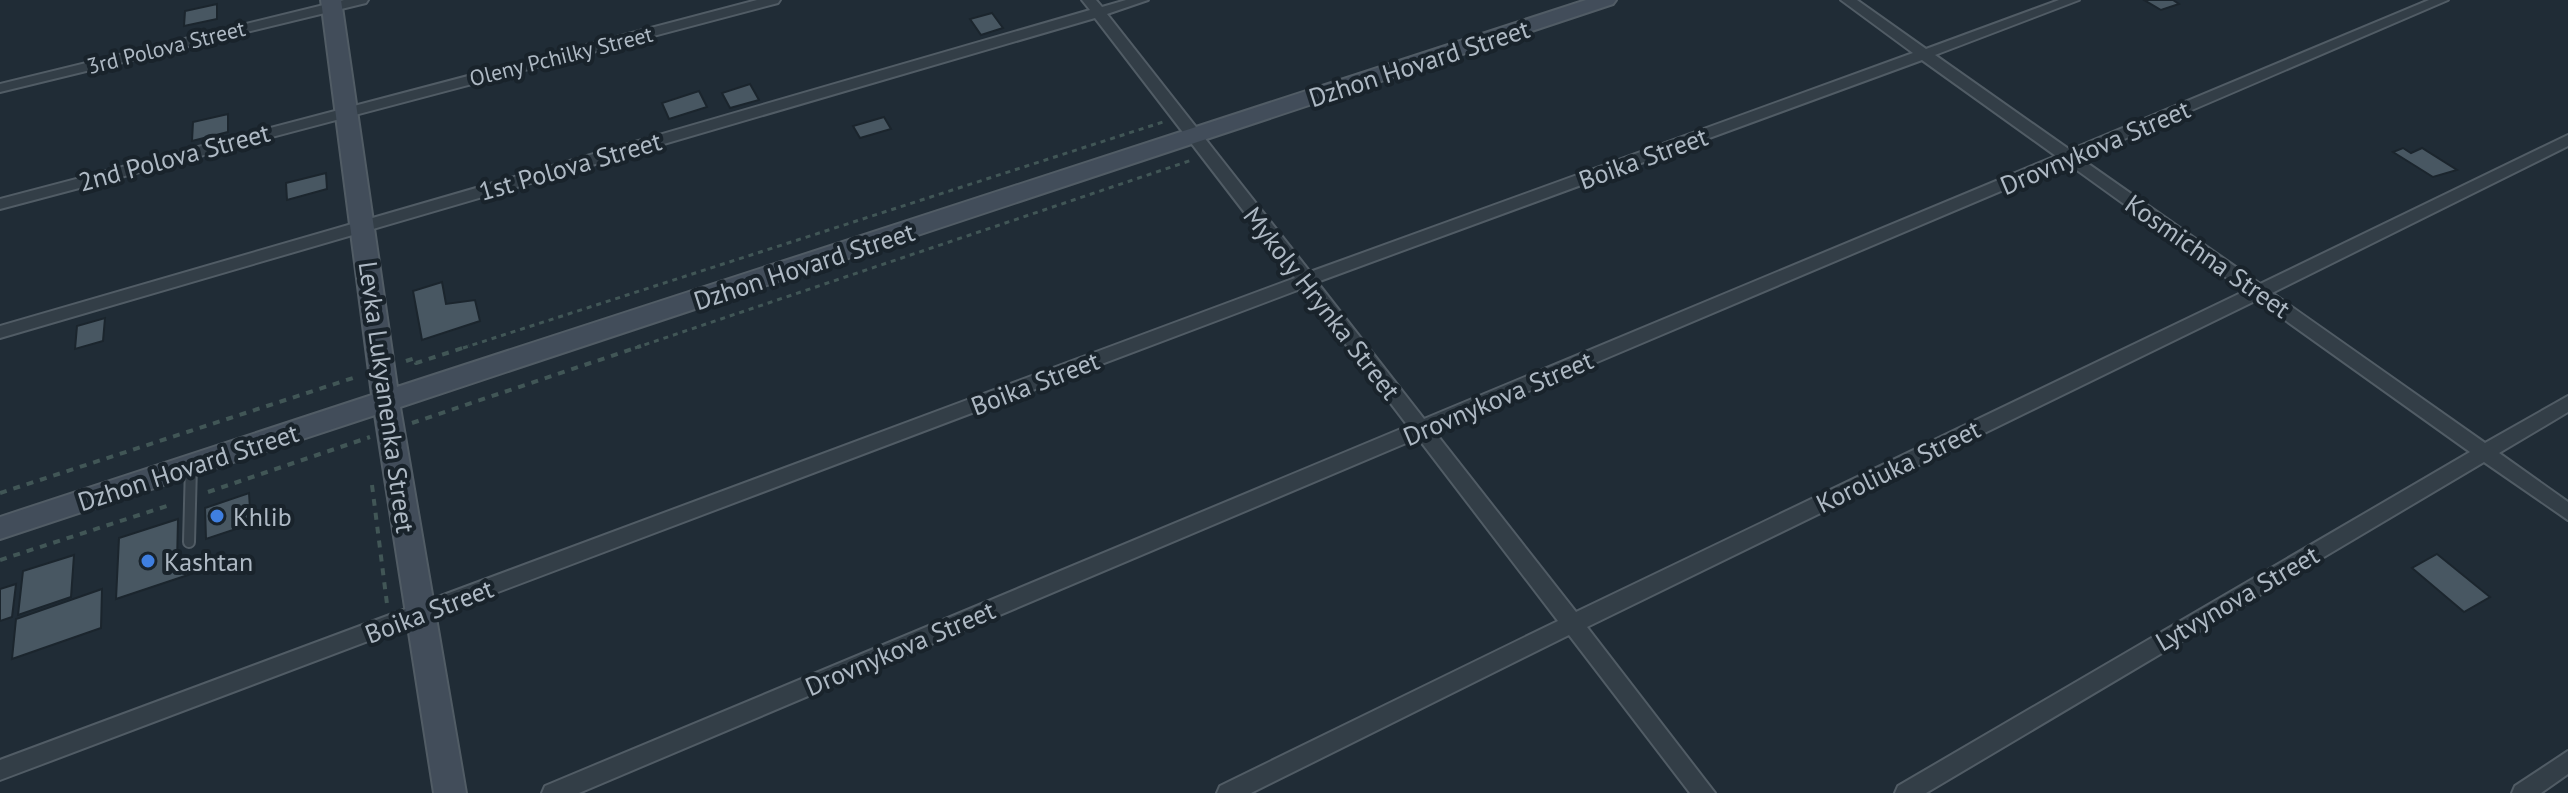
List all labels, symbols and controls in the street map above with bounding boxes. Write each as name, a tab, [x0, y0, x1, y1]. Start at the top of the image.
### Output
street label: Dzhon Hovard Street	[1304, 12, 1534, 114]
street label: 3rd Polova Street	[84, 14, 249, 80]
street label: Oleny Pchilky Street	[467, 20, 656, 92]
street label: Drovnykova Street	[1995, 92, 2195, 202]
street label: 2nd Polova Street	[75, 116, 274, 198]
street label: Boika Street	[1574, 119, 1712, 197]
street label: 1st Polova Street	[475, 124, 665, 208]
street label: Kosmichna Street	[2119, 187, 2297, 325]
street label: Mykoly Hrynka Street	[1236, 200, 1408, 406]
street label: Dzhon Hovard Street	[689, 215, 919, 317]
street label: Levka Lukyanenka Street	[352, 259, 422, 535]
street label: Boika Street	[966, 343, 1104, 423]
street label: Drovnykova Street	[1398, 343, 1598, 453]
street label: Koroliuka Street	[1811, 412, 1986, 520]
street label: Dzhon Hovard Street	[73, 416, 303, 518]
place label: Khlib	[233, 500, 292, 533]
marker: Khlib	[208, 507, 226, 525]
street label: Lytvynova Street	[2149, 538, 2325, 658]
place label: Kashtan	[164, 545, 253, 578]
marker: Kashtan	[139, 552, 157, 570]
street label: Boika Street	[360, 571, 498, 651]
street label: Drovnykova Street	[800, 593, 1000, 703]

